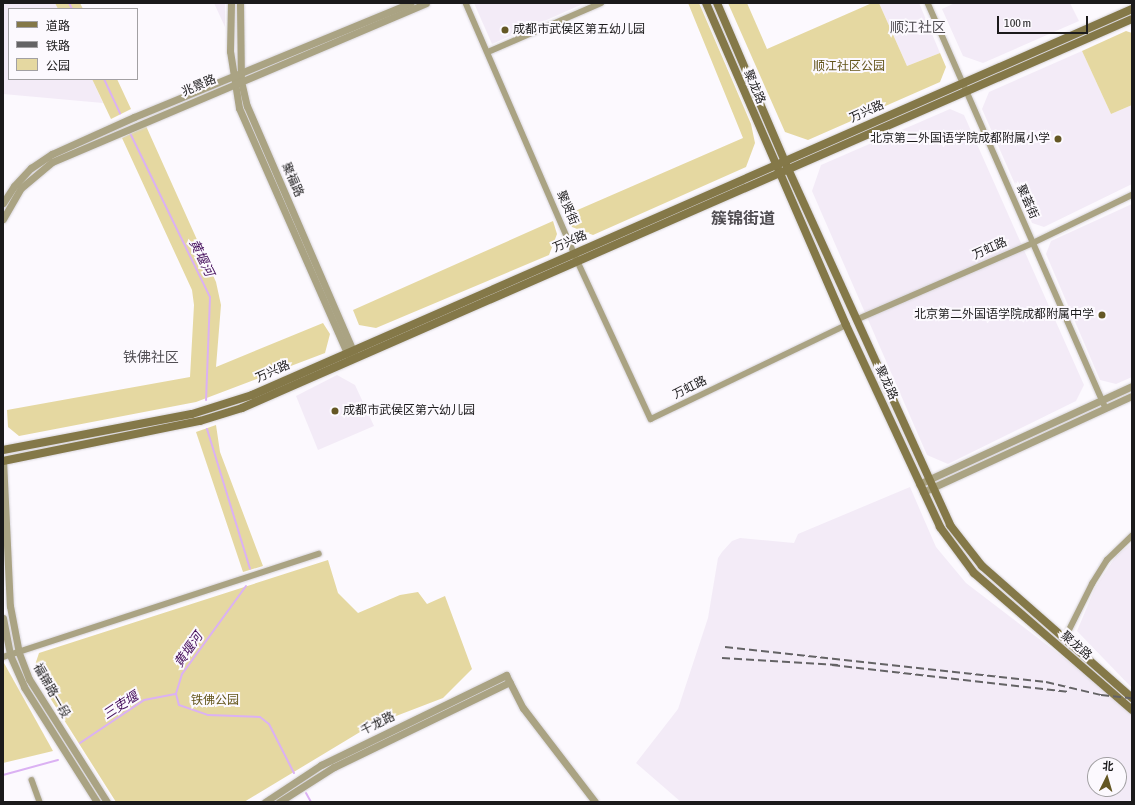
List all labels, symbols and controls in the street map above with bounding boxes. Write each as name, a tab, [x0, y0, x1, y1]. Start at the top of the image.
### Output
legend	[8, 8, 138, 80]
scale bar	[999, 8, 1090, 34]
text: 100 m	[1004, 16, 1031, 30]
text: 道路	[46, 19, 70, 33]
district label: 顺江社区	[890, 19, 946, 35]
place label: 成都市武侯区第五幼儿园	[513, 23, 645, 37]
marker: 成都市武侯区第五幼儿园	[500, 25, 510, 35]
text: 铁路	[46, 39, 70, 53]
text: 公园	[46, 59, 70, 73]
park label: 顺江社区公园	[813, 60, 885, 74]
street label: 聚龙路	[740, 68, 768, 106]
street label: 兆景路	[180, 72, 218, 100]
street label: 万兴路	[848, 98, 886, 126]
place label: 北京第二外国语学院成都附属小学	[870, 132, 1050, 146]
marker: 北京第二外国语学院成都附属小学	[1053, 134, 1063, 144]
street label: 聚福路	[278, 161, 306, 199]
street label: 聚荟街	[1013, 183, 1041, 221]
street label: 聚贤街	[553, 189, 581, 227]
district label: 簇锦街道	[711, 208, 775, 228]
street label: 万兴路	[551, 228, 589, 256]
street label: 万虹路	[971, 235, 1009, 263]
water label: 黄堰河	[185, 237, 217, 279]
place label: 北京第二外国语学院成都附属中学	[914, 308, 1094, 322]
marker: 北京第二外国语学院成都附属中学	[1097, 310, 1107, 320]
district label: 铁佛社区	[123, 349, 179, 365]
street label: 万兴路	[254, 358, 292, 386]
street label: 聚龙路	[872, 364, 900, 402]
street label: 万虹路	[671, 374, 709, 402]
place label: 成都市武侯区第六幼儿园	[343, 404, 475, 418]
marker: 成都市武侯区第六幼儿园	[330, 406, 340, 416]
street label: 聚龙路	[1058, 629, 1094, 663]
water label: 黄堰河	[171, 630, 207, 670]
street label: 福锦路一段	[30, 661, 72, 721]
water label: 三吏堰	[100, 689, 142, 723]
park label: 铁佛公园	[191, 694, 239, 708]
street label: 千龙路	[359, 710, 397, 738]
north arrow	[1087, 757, 1127, 797]
text: 北	[1102, 760, 1114, 772]

